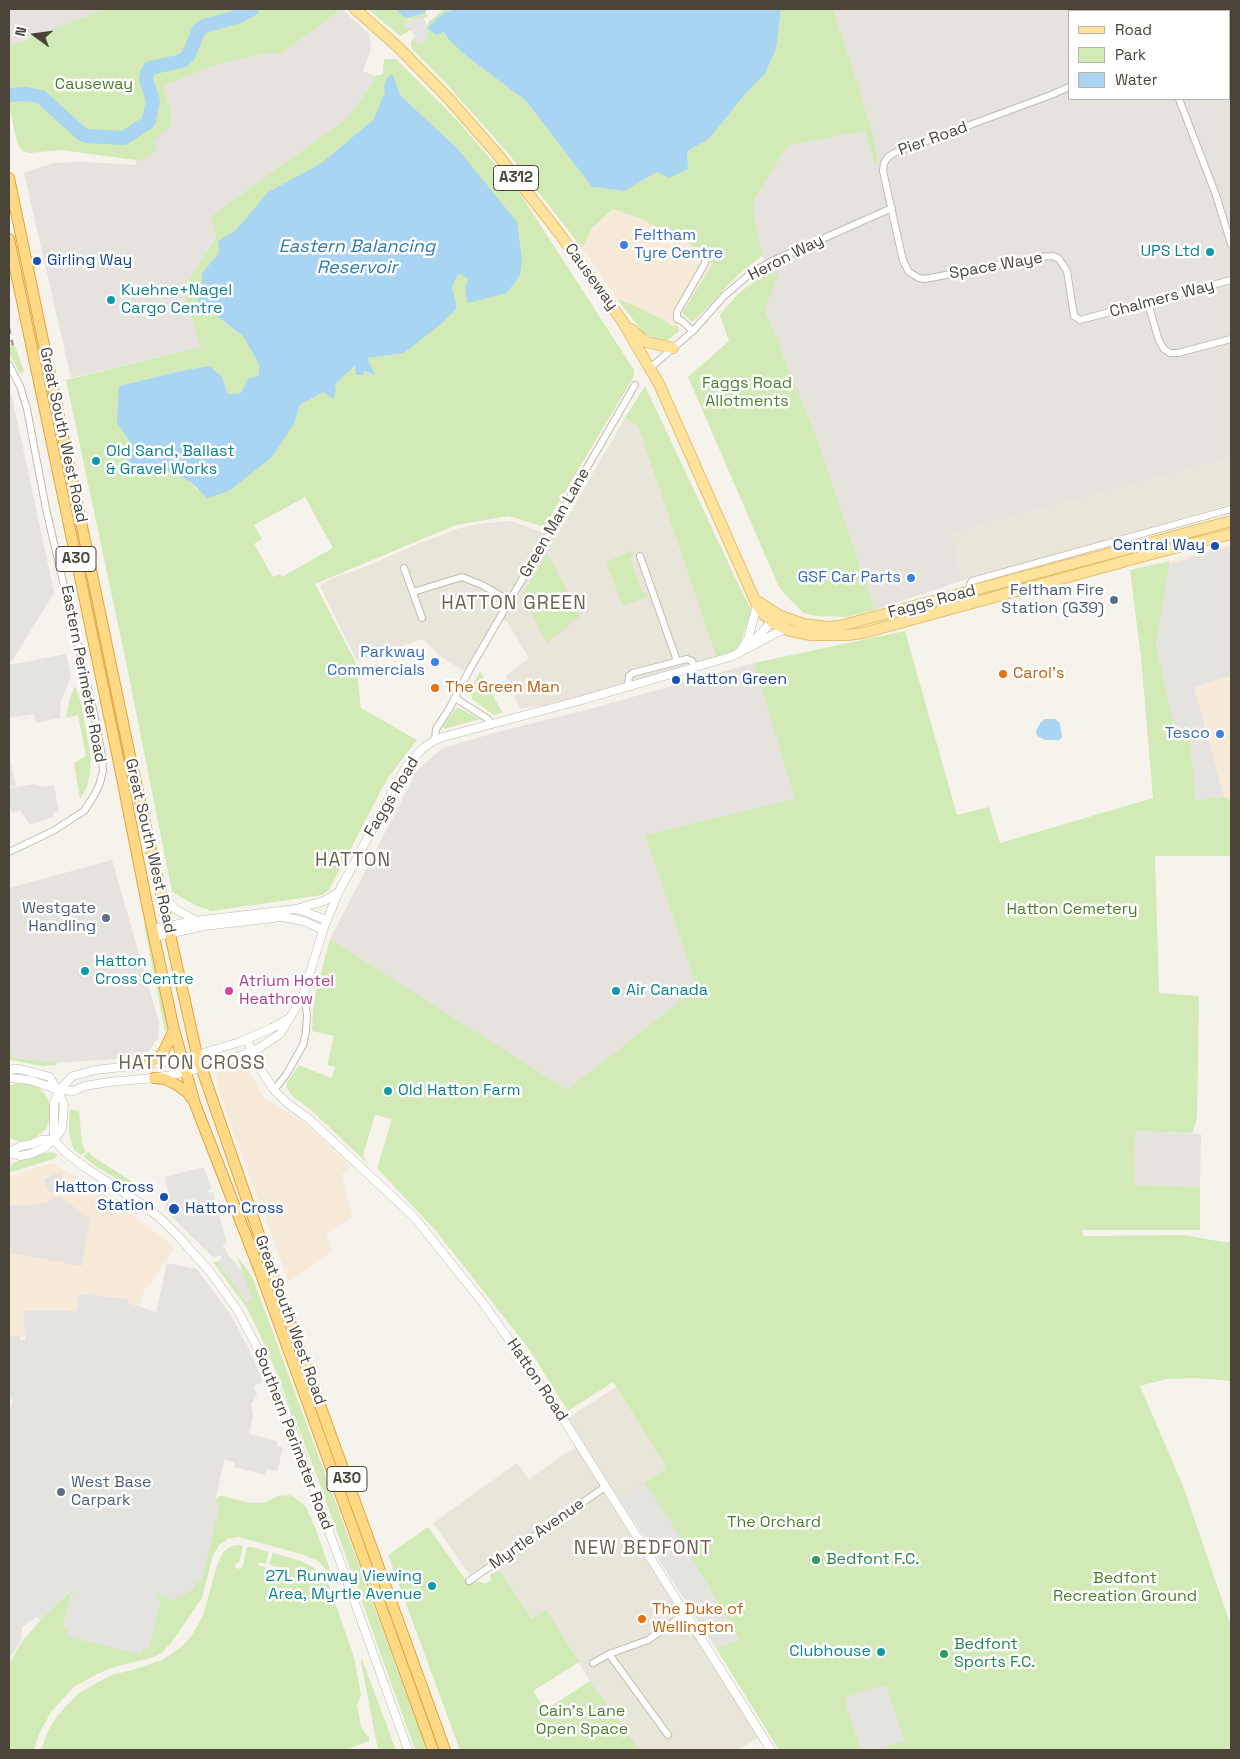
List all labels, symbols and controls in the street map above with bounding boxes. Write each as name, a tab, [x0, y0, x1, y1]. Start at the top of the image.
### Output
north arrow	[10, 10, 60, 60]
legend	[1068, 10, 1230, 100]
text: Road	[1115, 20, 1152, 39]
text: N	[11, 25, 30, 38]
text: Park	[1115, 45, 1146, 64]
text: Water	[1115, 70, 1157, 89]
park label: Causeway	[55, 75, 133, 95]
street label: Pier Road	[896, 118, 970, 160]
road number: A312	[494, 166, 538, 190]
place label: Feltham Tyre Centre	[634, 226, 723, 264]
street label: Heron Way	[745, 231, 827, 285]
water label: Eastern Balancing Reservoir	[279, 236, 435, 278]
marker: Feltham Tyre Centre	[618, 239, 630, 251]
street label: Causeway	[560, 240, 622, 314]
place label: UPS Ltd	[1140, 242, 1200, 262]
marker: UPS Ltd	[1204, 246, 1216, 258]
street label: Space Waye	[948, 248, 1044, 284]
place label: Girling Way	[47, 251, 132, 271]
marker: Girling Way	[31, 255, 43, 267]
street label: Chalmers Way	[1108, 276, 1216, 322]
place label: Kuehne+Nagel Cargo Centre	[121, 281, 232, 319]
marker: Kuehne+Nagel Cargo Centre	[105, 294, 117, 306]
street label: Great South West Road	[35, 345, 91, 525]
park label: Faggs Road Allotments	[702, 374, 792, 412]
place label: Old Sand, Ballast & Gravel Works	[106, 442, 235, 480]
marker: Old Sand, Ballast & Gravel Works	[90, 455, 102, 467]
street label: Green Man Lane	[516, 465, 594, 581]
place label: Central Way	[1113, 536, 1205, 556]
marker: Central Way	[1209, 540, 1221, 552]
road number: A30	[56, 546, 96, 572]
place label: GSF Car Parts	[798, 568, 901, 588]
marker: GSF Car Parts	[905, 572, 917, 584]
street label: Faggs Road	[886, 581, 978, 623]
place label: Feltham Fire Station (G39)	[1001, 581, 1104, 619]
street label: Eastern Perimeter Road	[56, 584, 110, 764]
district label: HATTON GREEN	[440, 593, 588, 615]
marker: Feltham Fire Station (G39)	[1108, 594, 1120, 606]
place label: Parkway Commercials	[327, 643, 425, 681]
marker: Parkway Commercials	[429, 656, 441, 668]
place label: Carol's	[1013, 664, 1064, 684]
marker: Carol's	[997, 668, 1009, 680]
place label: Hatton Green	[686, 670, 787, 690]
marker: Hatton Green	[670, 674, 682, 686]
place label: The Green Man	[445, 678, 560, 698]
marker: The Green Man	[429, 682, 441, 694]
place label: Tesco	[1165, 724, 1210, 744]
marker: Tesco	[1214, 728, 1226, 740]
street label: Faggs Road	[361, 754, 423, 840]
street label: Great South West Road	[121, 757, 179, 935]
district label: HATTON	[314, 850, 392, 872]
place label: Westgate Handling	[22, 899, 96, 937]
park label: Hatton Cemetery	[1006, 900, 1138, 920]
marker: Westgate Handling	[100, 912, 112, 924]
place label: Hatton Cross Centre	[95, 952, 194, 990]
marker: Hatton Cross Centre	[79, 965, 91, 977]
place label: Atrium Hotel Heathrow	[239, 972, 334, 1010]
place label: Air Canada	[626, 981, 708, 1001]
marker: Atrium Hotel Heathrow	[223, 985, 235, 997]
marker: Air Canada	[610, 985, 622, 997]
district label: HATTON CROSS	[117, 1053, 267, 1075]
place label: Old Hatton Farm	[398, 1081, 521, 1101]
marker: Old Hatton Farm	[382, 1085, 394, 1097]
place label: Hatton Cross Station	[55, 1178, 154, 1216]
marker: Hatton Cross Station	[158, 1191, 170, 1203]
place label: Hatton Cross	[185, 1199, 284, 1219]
marker: Hatton Cross	[167, 1202, 181, 1216]
street label: Great South West Road	[250, 1233, 330, 1407]
street label: Hatton Road	[502, 1335, 572, 1425]
street label: Southern Perimeter Road	[249, 1345, 337, 1533]
road number: A30	[327, 1466, 367, 1492]
place label: West Base Carpark	[71, 1473, 152, 1511]
marker: West Base Carpark	[55, 1486, 67, 1498]
street label: Myrtle Avenue	[486, 1494, 588, 1574]
park label: The Orchard	[727, 1513, 821, 1533]
district label: NEW BEDFONT	[572, 1538, 714, 1560]
place label: Bedfont F.C.	[826, 1550, 919, 1570]
marker: Bedfont F.C.	[810, 1554, 822, 1566]
place label: 27L Runway Viewing Area, Myrtle Avenue	[265, 1567, 422, 1605]
park label: Bedfont Recreation Ground	[1053, 1569, 1197, 1607]
marker: 27L Runway Viewing Area, Myrtle Avenue	[426, 1580, 438, 1592]
place label: The Duke of Wellington	[652, 1600, 744, 1638]
marker: The Duke of Wellington	[636, 1613, 648, 1625]
place label: Bedfont Sports F.C.	[954, 1635, 1035, 1673]
place label: Clubhouse	[789, 1642, 871, 1662]
marker: Clubhouse	[875, 1646, 887, 1658]
marker: Bedfont Sports F.C.	[938, 1648, 950, 1660]
park label: Cain's Lane Open Space	[536, 1702, 628, 1740]

